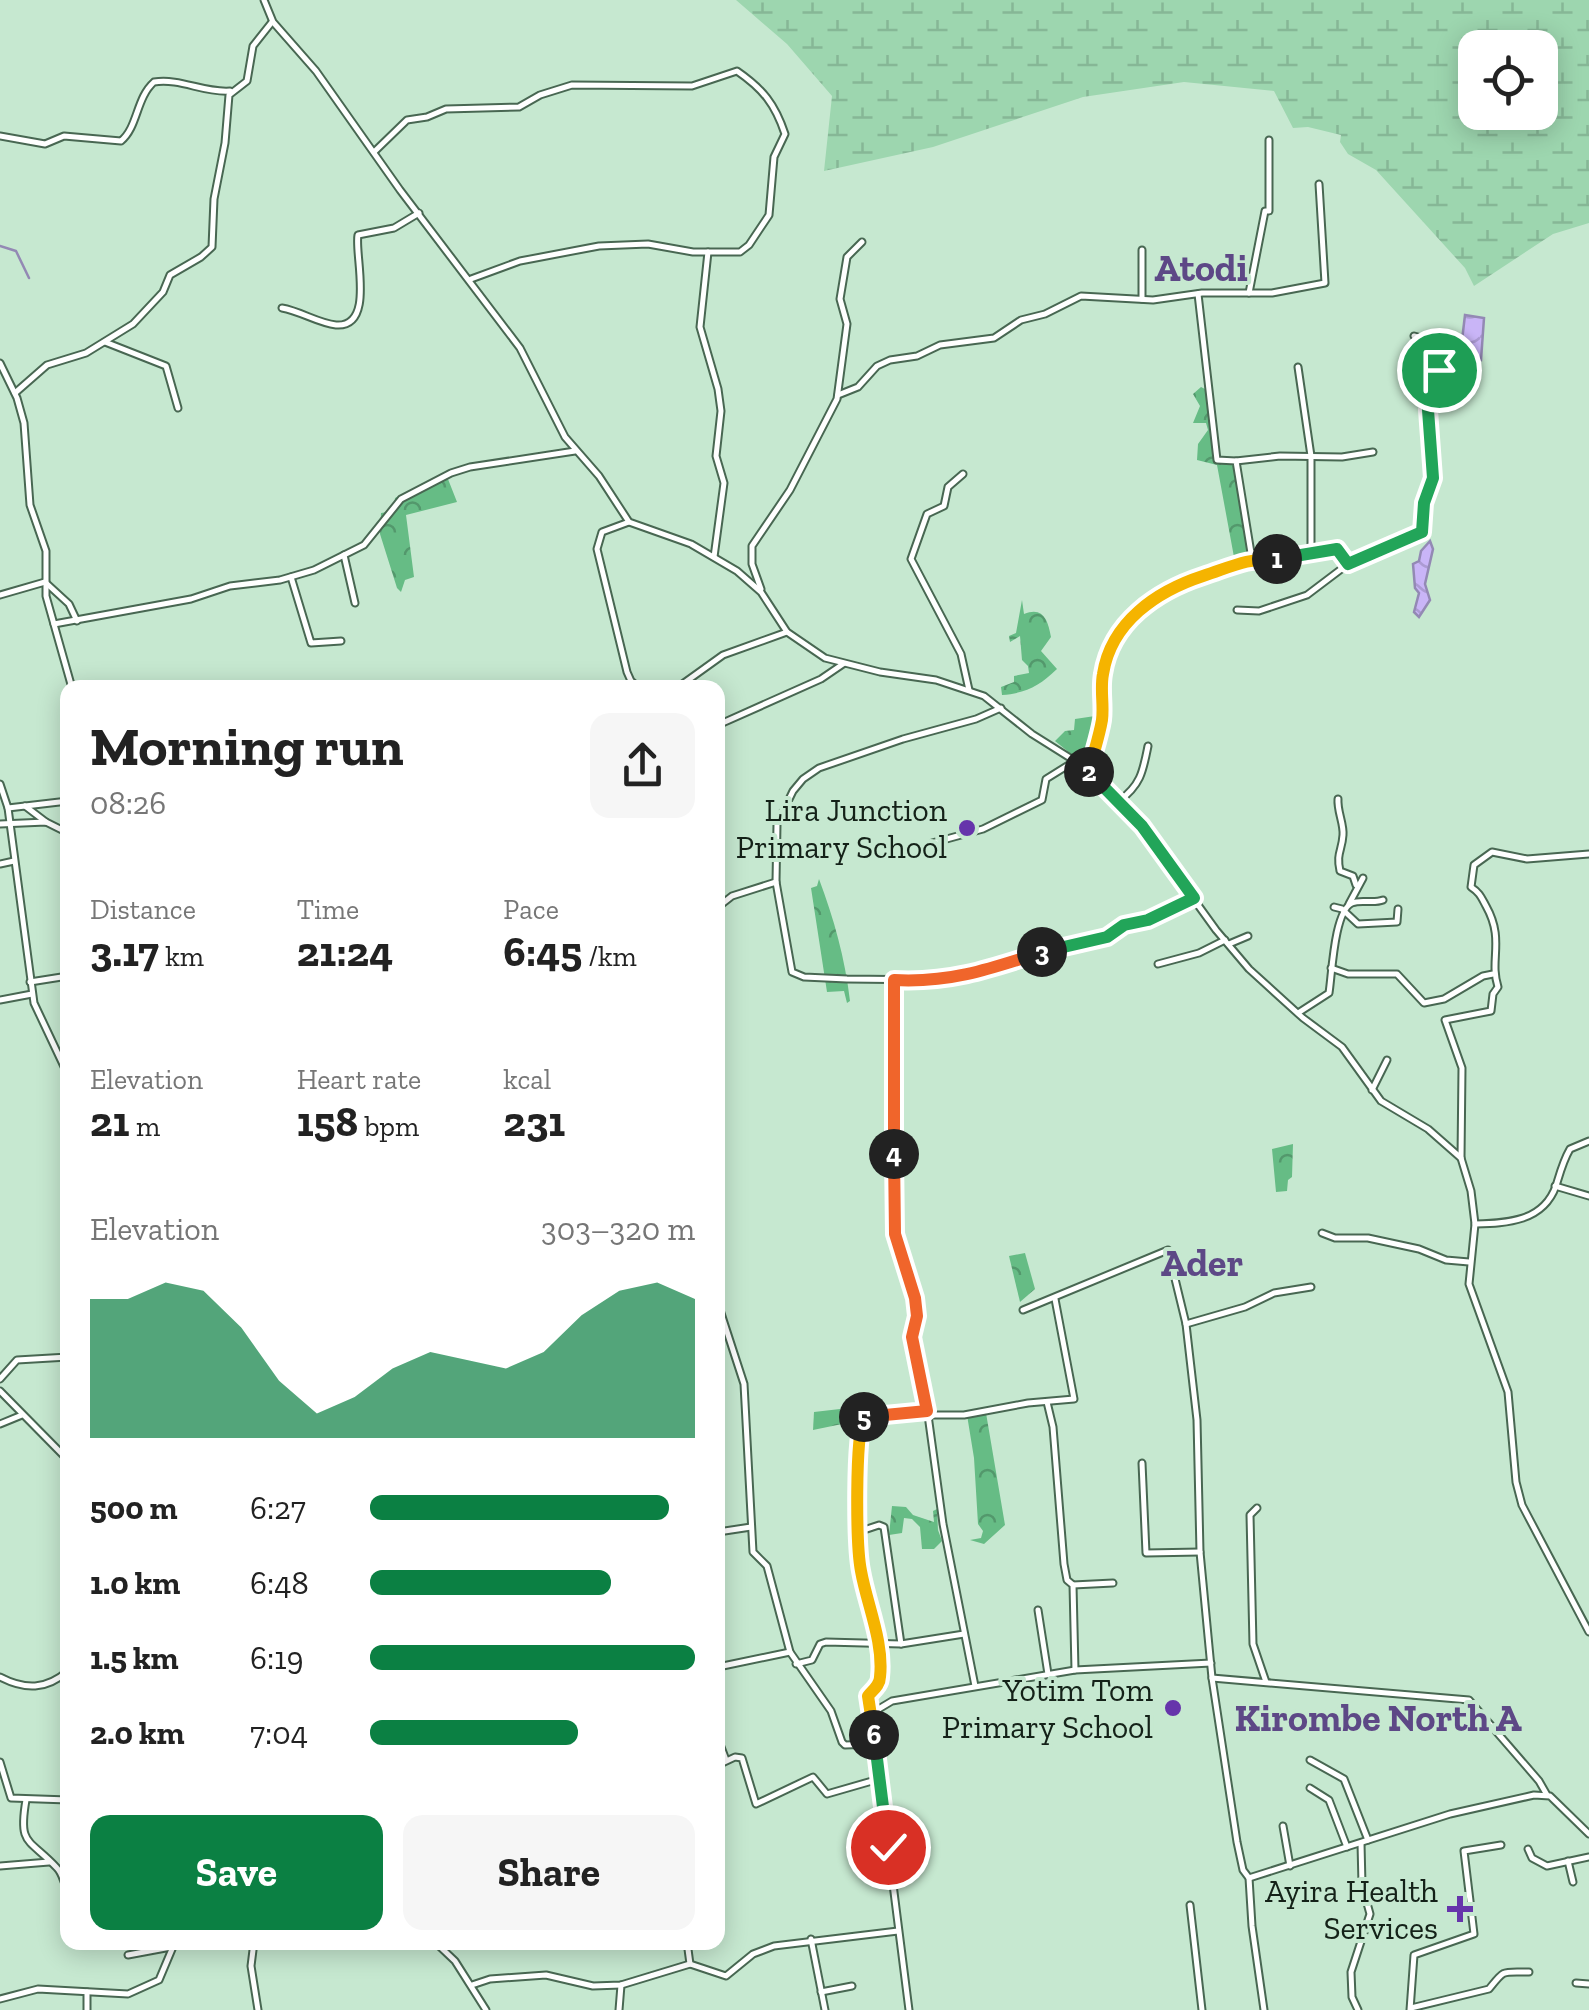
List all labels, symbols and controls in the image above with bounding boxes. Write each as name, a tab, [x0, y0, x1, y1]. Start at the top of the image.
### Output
map controls	[1458, 30, 1558, 130]
button: locate	[1458, 30, 1558, 130]
district label: Atodi	[1154, 245, 1248, 291]
pin	[1397, 328, 1482, 413]
icon: arrive	[1412, 343, 1467, 398]
pin: 1	[1252, 534, 1302, 584]
text: 1	[1271, 542, 1283, 575]
text: Morning run	[90, 713, 404, 779]
button: share	[590, 713, 695, 818]
pin: 2	[1064, 747, 1114, 797]
text: 2	[1081, 755, 1097, 788]
text: 08:26	[90, 784, 166, 822]
place label: Lira Junction Primary School	[736, 791, 948, 866]
marker: Lira Junction Primary School	[956, 817, 978, 839]
text: Distance	[90, 893, 196, 926]
text: Time	[297, 893, 359, 926]
text: Pace	[503, 893, 559, 926]
text: 3.17	[90, 926, 159, 977]
text: 21:24	[297, 926, 393, 977]
text: 6:45	[503, 926, 582, 977]
pin: 3	[1017, 927, 1067, 977]
text: 3	[1035, 935, 1049, 968]
text: km	[159, 940, 204, 973]
text: /km	[582, 940, 637, 973]
text: Elevation	[90, 1063, 203, 1096]
text: Heart rate	[297, 1063, 421, 1096]
text: kcal	[503, 1063, 551, 1096]
text: 21	[90, 1096, 130, 1147]
text: 158	[297, 1096, 358, 1147]
text: 231	[503, 1096, 565, 1147]
text: m	[130, 1110, 160, 1143]
text: bpm	[358, 1110, 419, 1143]
pin: 4	[869, 1129, 919, 1179]
text: 4	[886, 1137, 902, 1170]
text: Elevation	[90, 1210, 219, 1248]
text: 303–320 m	[541, 1210, 695, 1248]
district label: Ader	[1161, 1240, 1243, 1286]
pin: 5	[839, 1392, 889, 1442]
text: 5	[857, 1400, 871, 1433]
text: 500 m	[90, 1489, 178, 1527]
text: 6:27	[250, 1489, 306, 1527]
text: 1.0 km	[90, 1564, 180, 1602]
text: 6:48	[250, 1564, 309, 1602]
text: 1.5 km	[90, 1639, 179, 1677]
text: 6:19	[250, 1639, 303, 1677]
place label: Yotim Tom Primary School	[942, 1671, 1153, 1746]
district label: Kirombe North A	[1234, 1695, 1522, 1741]
marker: Yotim Tom Primary School	[1162, 1697, 1184, 1719]
pin: 6	[849, 1710, 899, 1760]
text: 2.0 km	[90, 1714, 185, 1752]
text: 7:04	[250, 1714, 308, 1752]
text: 6	[866, 1718, 882, 1751]
pin	[846, 1805, 931, 1890]
button: Save	[90, 1815, 383, 1930]
button: Share	[403, 1815, 695, 1930]
icon: check	[861, 1820, 916, 1875]
place label: Ayira Health Services	[1265, 1872, 1438, 1947]
marker: Ayira Health Services	[1447, 1896, 1473, 1922]

